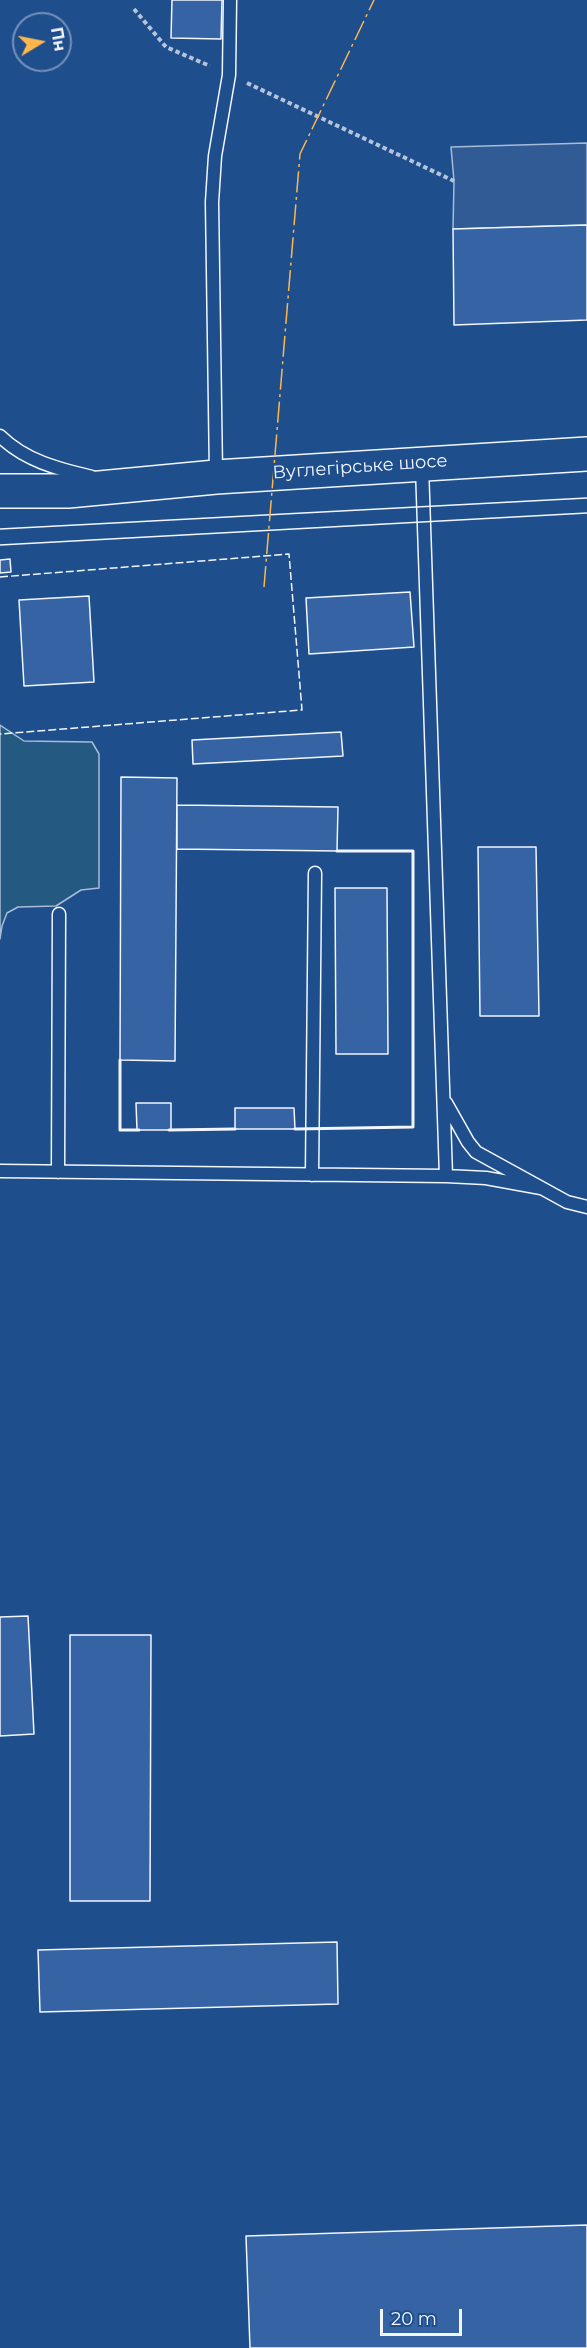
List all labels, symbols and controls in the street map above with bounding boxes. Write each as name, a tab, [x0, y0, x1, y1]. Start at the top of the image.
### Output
north arrow	[12, 12, 72, 72]
text: Пн	[47, 26, 70, 53]
street label: Вуглегірське шосе	[272, 450, 448, 484]
scale bar	[383, 2297, 466, 2335]
text: 20 m	[391, 2308, 437, 2330]

